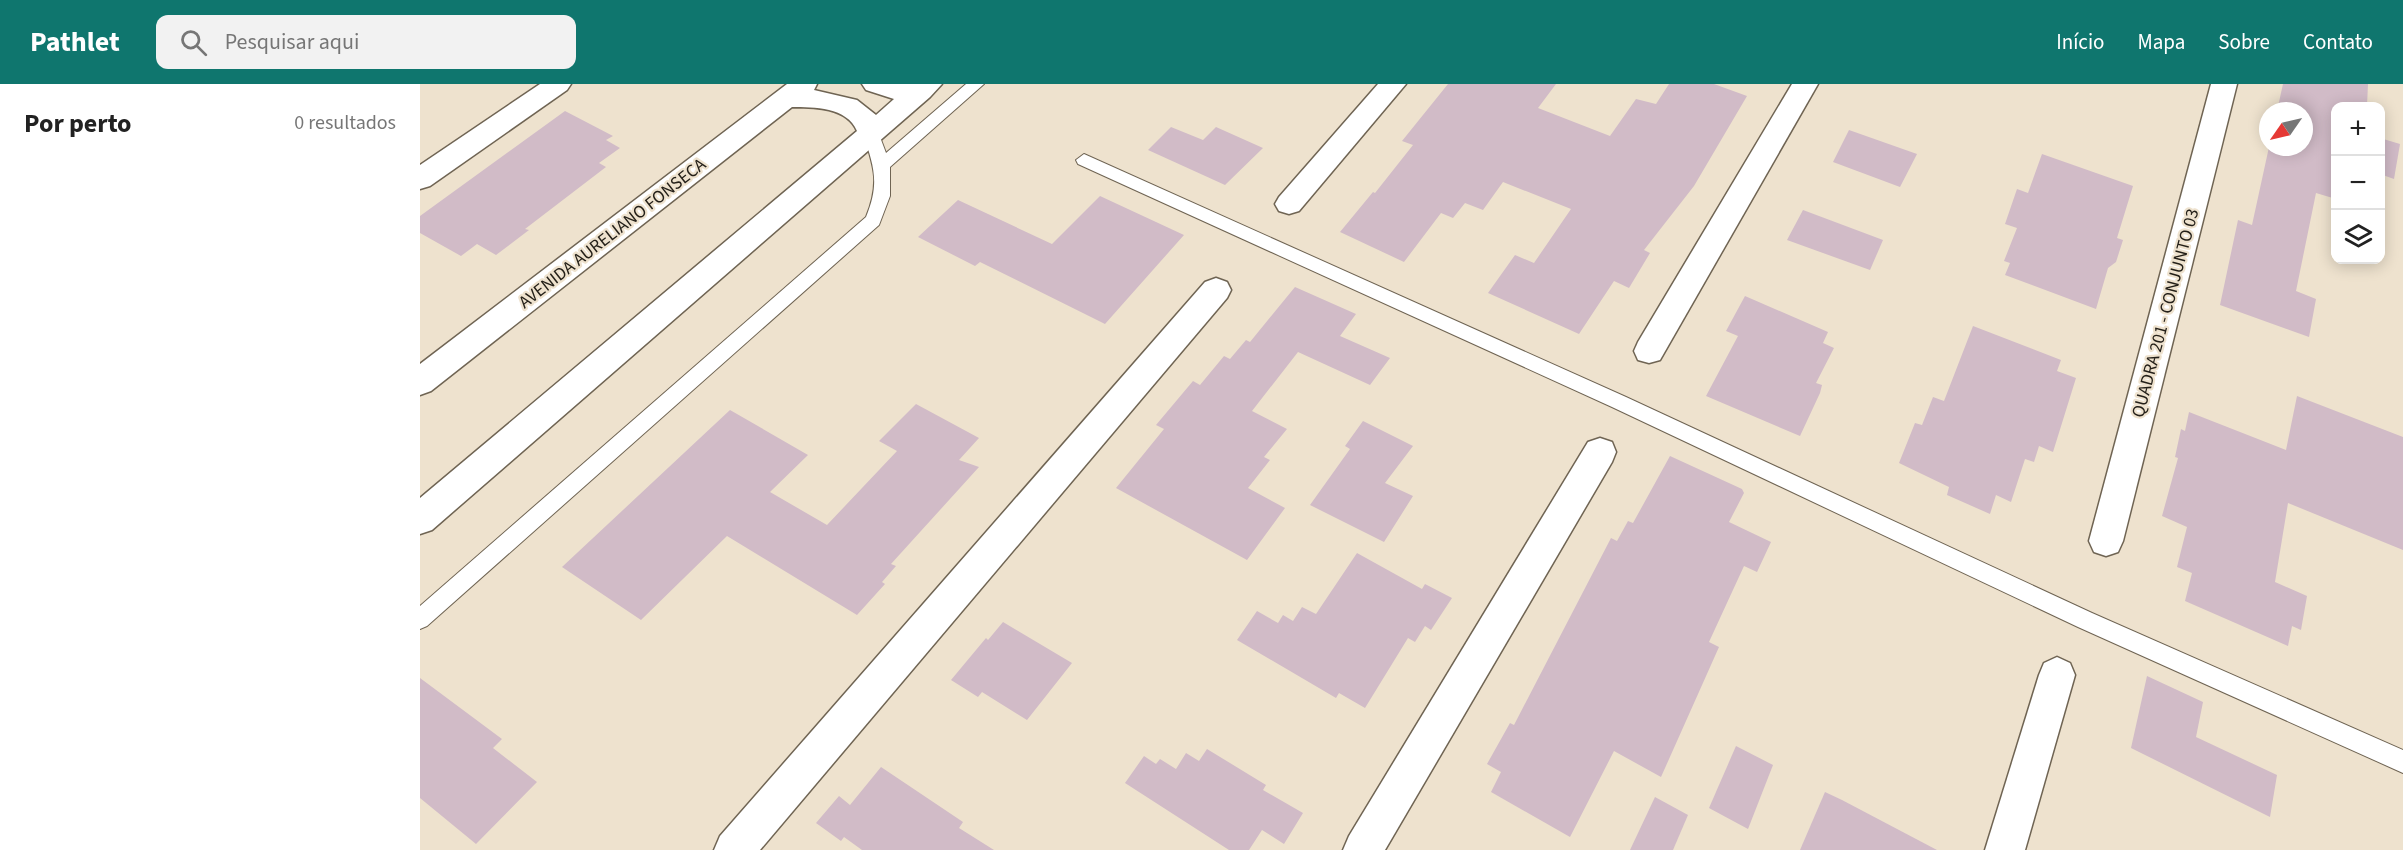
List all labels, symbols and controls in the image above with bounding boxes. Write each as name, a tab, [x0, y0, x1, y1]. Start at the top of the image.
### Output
search box	[156, 15, 576, 69]
text: Pathlet	[30, 22, 120, 62]
icon: search	[177, 26, 210, 59]
text: Pesquisar aqui	[225, 26, 359, 58]
text: Início	[2056, 27, 2104, 57]
text: Mapa	[2137, 27, 2185, 57]
text: Sobre	[2218, 27, 2270, 57]
text: Contato	[2303, 27, 2373, 57]
north arrow	[2259, 102, 2313, 156]
map controls	[2331, 102, 2385, 264]
button: +	[2331, 102, 2385, 156]
text: Por perto	[24, 105, 132, 142]
text: 0 resultados	[294, 109, 396, 137]
street label: AVENIDA AURELIANO FONSECA	[513, 152, 711, 315]
button: −	[2331, 156, 2385, 210]
street label: QUADRA 201 - CONJUNTO 03	[2126, 206, 2205, 420]
button: layers	[2331, 210, 2385, 264]

